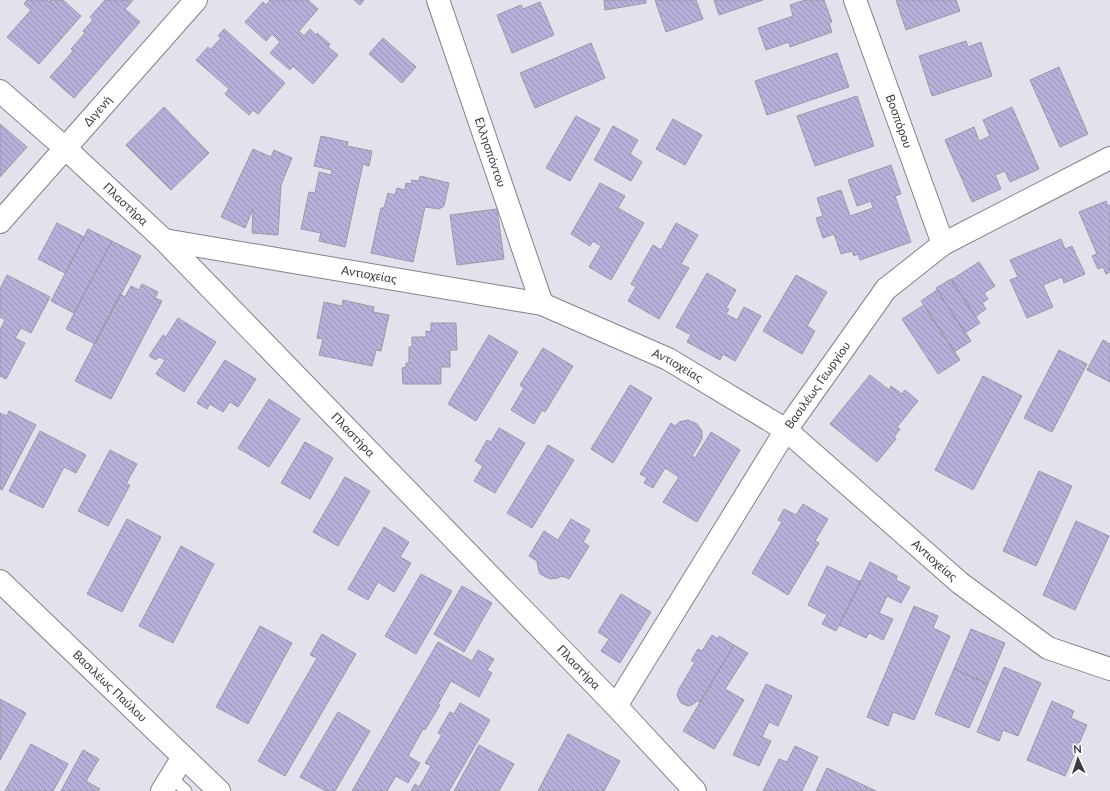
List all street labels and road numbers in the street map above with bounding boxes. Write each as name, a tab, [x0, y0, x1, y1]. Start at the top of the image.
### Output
street label: Διγενή	[80, 92, 115, 129]
street label: Βοσπόρου	[883, 92, 916, 150]
street label: Ελλησπόντου	[472, 115, 509, 189]
street label: Πλαστήρα	[100, 179, 152, 229]
street label: Αντιοχείας	[340, 262, 398, 286]
street label: Βασιλέως Γεωργίου	[781, 338, 853, 432]
street label: Αντιοχείας	[650, 345, 706, 385]
street label: Πλαστήρα	[328, 409, 379, 460]
street label: Αντιοχείας	[909, 536, 961, 584]
street label: Πλαστήρα	[554, 642, 604, 693]
street label: Βασιλέως Παύλου	[70, 647, 150, 725]

